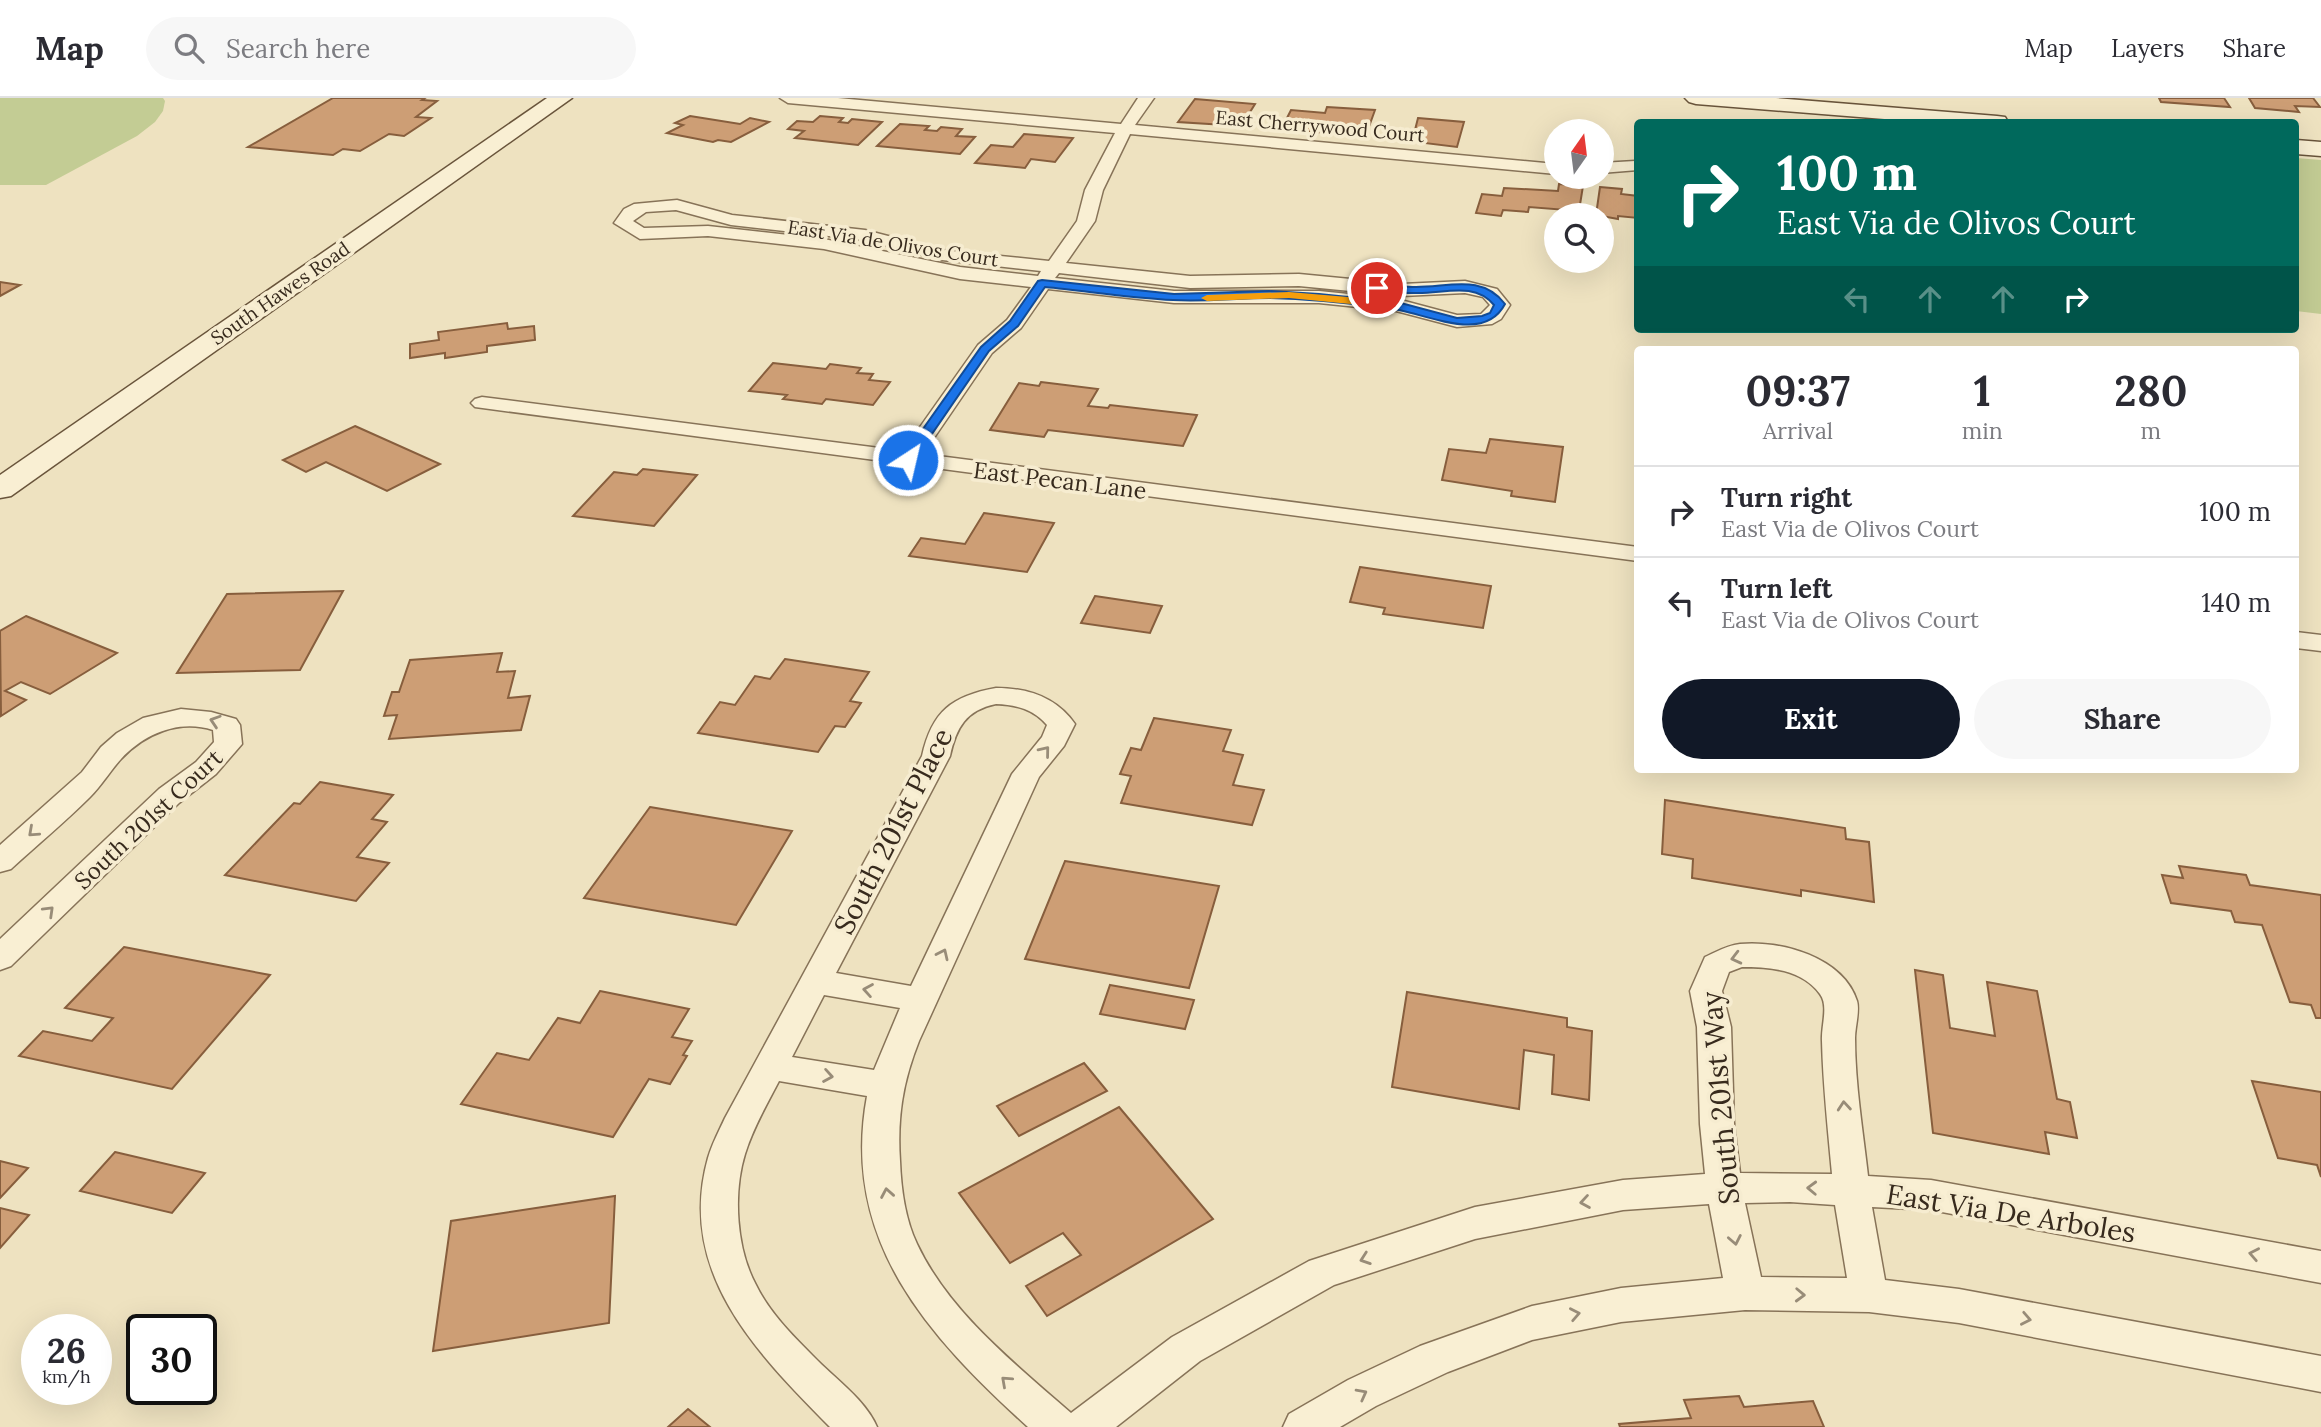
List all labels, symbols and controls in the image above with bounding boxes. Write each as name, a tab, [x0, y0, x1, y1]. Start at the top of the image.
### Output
search box	[146, 17, 636, 80]
text: Map	[35, 27, 104, 69]
icon: search	[170, 29, 208, 67]
text: Search here	[226, 32, 370, 65]
text: Map	[2024, 33, 2073, 64]
text: Layers	[2111, 33, 2184, 64]
text: Share	[2222, 33, 2286, 64]
street label: East Cherrywood Court	[1215, 105, 1426, 147]
north arrow	[1544, 119, 1614, 189]
map controls	[1544, 119, 1614, 273]
text: 100 m	[1777, 141, 1917, 203]
icon: right	[1662, 147, 1753, 238]
text: East Via de Olivos Court	[1777, 202, 2136, 243]
button: search	[1544, 203, 1614, 273]
street label: East Via de Olivos Court	[786, 214, 1001, 272]
street label: South Hawes Road	[206, 236, 354, 350]
pin	[1347, 258, 1407, 318]
icon: arrive	[1358, 269, 1396, 307]
icon: left	[1838, 280, 1876, 318]
icon: ahead	[1911, 280, 1949, 318]
icon: ahead	[1984, 280, 2022, 318]
icon: right	[2057, 280, 2095, 318]
text: 09:37	[1746, 364, 1850, 418]
text: 1	[1974, 364, 1991, 418]
text: 280	[2114, 364, 2187, 418]
text: Arrival	[1763, 416, 1833, 445]
text: min	[1962, 416, 2003, 445]
text: m	[2141, 416, 2161, 445]
position arrow	[871, 423, 945, 497]
street label: East Pecan Lane	[972, 455, 1148, 505]
text: Turn right	[1721, 481, 1852, 514]
icon: right	[1662, 493, 1700, 531]
text: 100 m	[2199, 495, 2271, 528]
text: East Via de Olivos Court	[1721, 514, 1979, 543]
text: Turn left	[1721, 572, 1832, 605]
icon: left	[1662, 584, 1700, 622]
text: 140 m	[2201, 586, 2271, 619]
text: East Via de Olivos Court	[1721, 605, 1979, 634]
button: Exit	[1662, 679, 1960, 759]
button: Share	[1974, 679, 2271, 759]
one-way arrow	[209, 715, 221, 729]
street label: South 201st Place	[826, 722, 960, 940]
street label: South 201st Court	[68, 743, 228, 895]
one-way arrow	[1036, 747, 1049, 759]
one-way arrow	[28, 824, 41, 837]
one-way arrow	[41, 906, 54, 919]
one-way arrow	[934, 949, 948, 961]
one-way arrow	[1730, 950, 1742, 964]
one-way arrow	[862, 983, 874, 998]
street label: South 201st Way	[1693, 990, 1747, 1206]
one-way arrow	[822, 1068, 834, 1083]
one-way arrow	[1837, 1100, 1852, 1111]
street label: East Via De Arboles	[1884, 1176, 2138, 1250]
one-way arrow	[1806, 1180, 1817, 1195]
one-way arrow	[880, 1187, 895, 1199]
one-way arrow	[1579, 1194, 1591, 1209]
one-way arrow	[1726, 1234, 1741, 1246]
one-way arrow	[2248, 1247, 2260, 1262]
one-way arrow	[1360, 1251, 1372, 1265]
one-way arrow	[1795, 1288, 1806, 1303]
one-way arrow	[1569, 1308, 1581, 1323]
one-way arrow	[2020, 1310, 2032, 1325]
speed limit sign: 30	[126, 1314, 217, 1405]
text: 26	[47, 1328, 86, 1373]
text: km/h	[42, 1365, 91, 1388]
one-way arrow	[1001, 1377, 1014, 1389]
one-way arrow	[1355, 1388, 1367, 1402]

